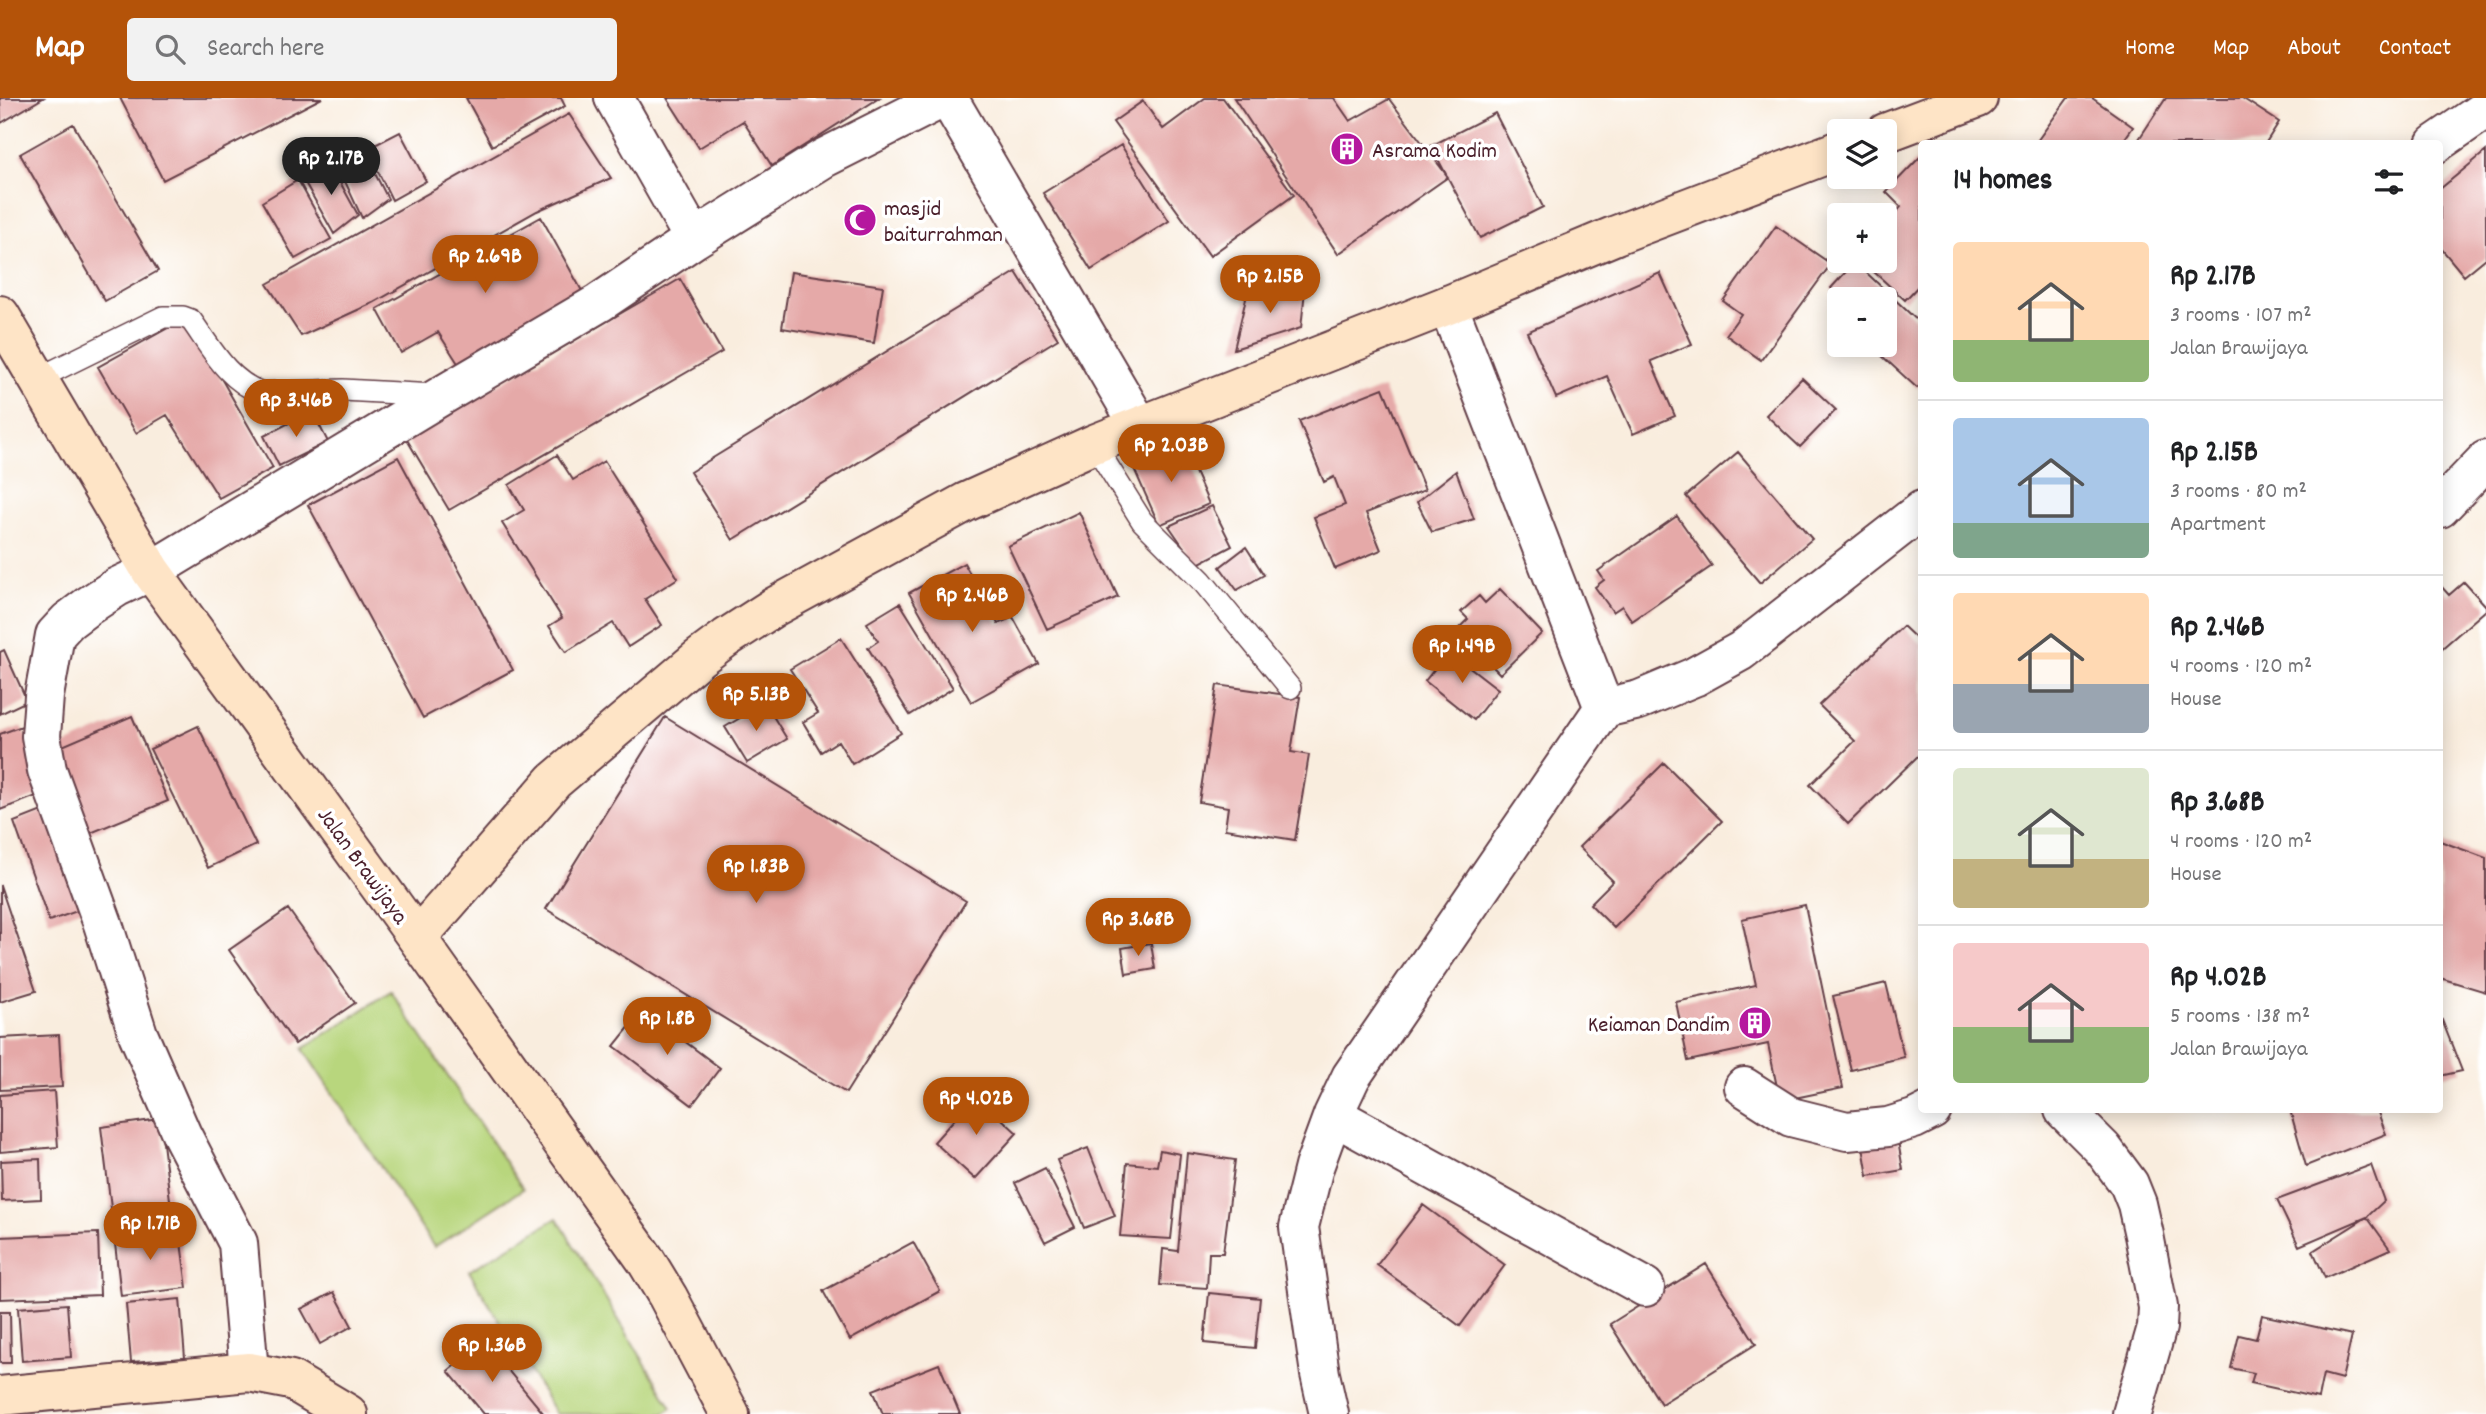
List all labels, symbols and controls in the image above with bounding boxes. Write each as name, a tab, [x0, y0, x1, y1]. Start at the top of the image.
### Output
search box	[127, 18, 617, 81]
text: Map	[35, 26, 85, 73]
icon: search	[151, 30, 189, 68]
text: Search here	[207, 31, 325, 68]
text: Home	[2125, 32, 2175, 66]
text: Map	[2213, 32, 2249, 66]
text: About	[2287, 32, 2341, 66]
text: Contact	[2379, 32, 2451, 66]
map controls	[1827, 119, 1897, 357]
button: layers	[1827, 119, 1897, 189]
building icon: Asrama Kodim	[1328, 130, 1366, 168]
place label: Asrama Kodim	[1372, 136, 1497, 169]
pin: Rp 2.17B	[259, 138, 403, 197]
text: Rp 2.17B	[298, 143, 364, 176]
text: 14 homes	[1953, 161, 2052, 204]
icon: filters	[2370, 163, 2408, 201]
place label: masjid baiturrahman	[884, 194, 1003, 253]
mosque icon: masjid baiturrahman	[841, 201, 879, 239]
button: +	[1827, 203, 1897, 273]
pin: Rp 2.69B	[413, 236, 557, 295]
text: Rp 2.69B	[448, 241, 522, 274]
pin: Rp 2.15B	[1198, 256, 1342, 315]
text: Rp 2.17B	[2170, 257, 2256, 300]
text: Rp 2.15B	[1236, 261, 1304, 294]
icon: home	[2009, 270, 2093, 354]
button: −	[1827, 287, 1897, 357]
text: 3 rooms · 107 m²	[2170, 300, 2312, 333]
text: Jalan Brawijaya	[2170, 333, 2307, 366]
pin: Rp 3.46B	[224, 380, 368, 439]
text: Rp 3.46B	[260, 385, 332, 418]
pin: Rp 2.03B	[1099, 424, 1243, 484]
text: Rp 2.03B	[1134, 430, 1208, 463]
text: Rp 2.15B	[2170, 433, 2258, 476]
icon: home	[2009, 446, 2093, 530]
text: 3 rooms · 80 m²	[2170, 476, 2307, 509]
text: Apartment	[2170, 509, 2266, 542]
pin: Rp 2.46B	[900, 574, 1044, 634]
text: Rp 2.46B	[936, 580, 1008, 613]
text: Rp 2.46B	[2170, 608, 2265, 651]
icon: home	[2009, 621, 2093, 705]
pin: Rp 1.49B	[1390, 626, 1534, 685]
text: Rp 1.49B	[1429, 631, 1495, 664]
text: 4 rooms · 120 m²	[2170, 651, 2312, 684]
pin: Rp 5.13B	[684, 674, 828, 733]
text: Rp 5.13B	[722, 679, 790, 712]
text: House	[2170, 684, 2222, 717]
text: Rp 3.68B	[2170, 783, 2265, 826]
icon: home	[2009, 796, 2093, 880]
street label: Jalan Brawijaya	[307, 802, 416, 933]
text: 4 rooms · 120 m²	[2170, 826, 2312, 859]
pin: Rp 1.83B	[684, 846, 828, 905]
text: Rp 1.83B	[723, 851, 789, 884]
text: House	[2170, 859, 2222, 892]
pin: Rp 3.68B	[1066, 898, 1210, 958]
text: Rp 3.68B	[1102, 904, 1174, 937]
text: Rp 4.02B	[2170, 958, 2266, 1001]
icon: home	[2009, 971, 2093, 1055]
pin: Rp 1.8B	[602, 998, 732, 1057]
text: 5 rooms · 138 m²	[2170, 1001, 2310, 1034]
text: Rp 1.8B	[639, 1003, 695, 1036]
building icon: Keiaman Dandim	[1736, 1004, 1774, 1042]
place label: Keiaman Dandim	[1588, 1010, 1730, 1043]
text: Jalan Brawijaya	[2170, 1034, 2307, 1067]
pin: Rp 4.02B	[904, 1077, 1048, 1137]
text: Rp 4.02B	[939, 1083, 1013, 1116]
pin: Rp 1.71B	[78, 1202, 222, 1262]
text: Rp 1.71B	[120, 1208, 180, 1241]
pin: Rp 1.36B	[420, 1324, 564, 1384]
text: Rp 1.36B	[458, 1330, 526, 1363]

